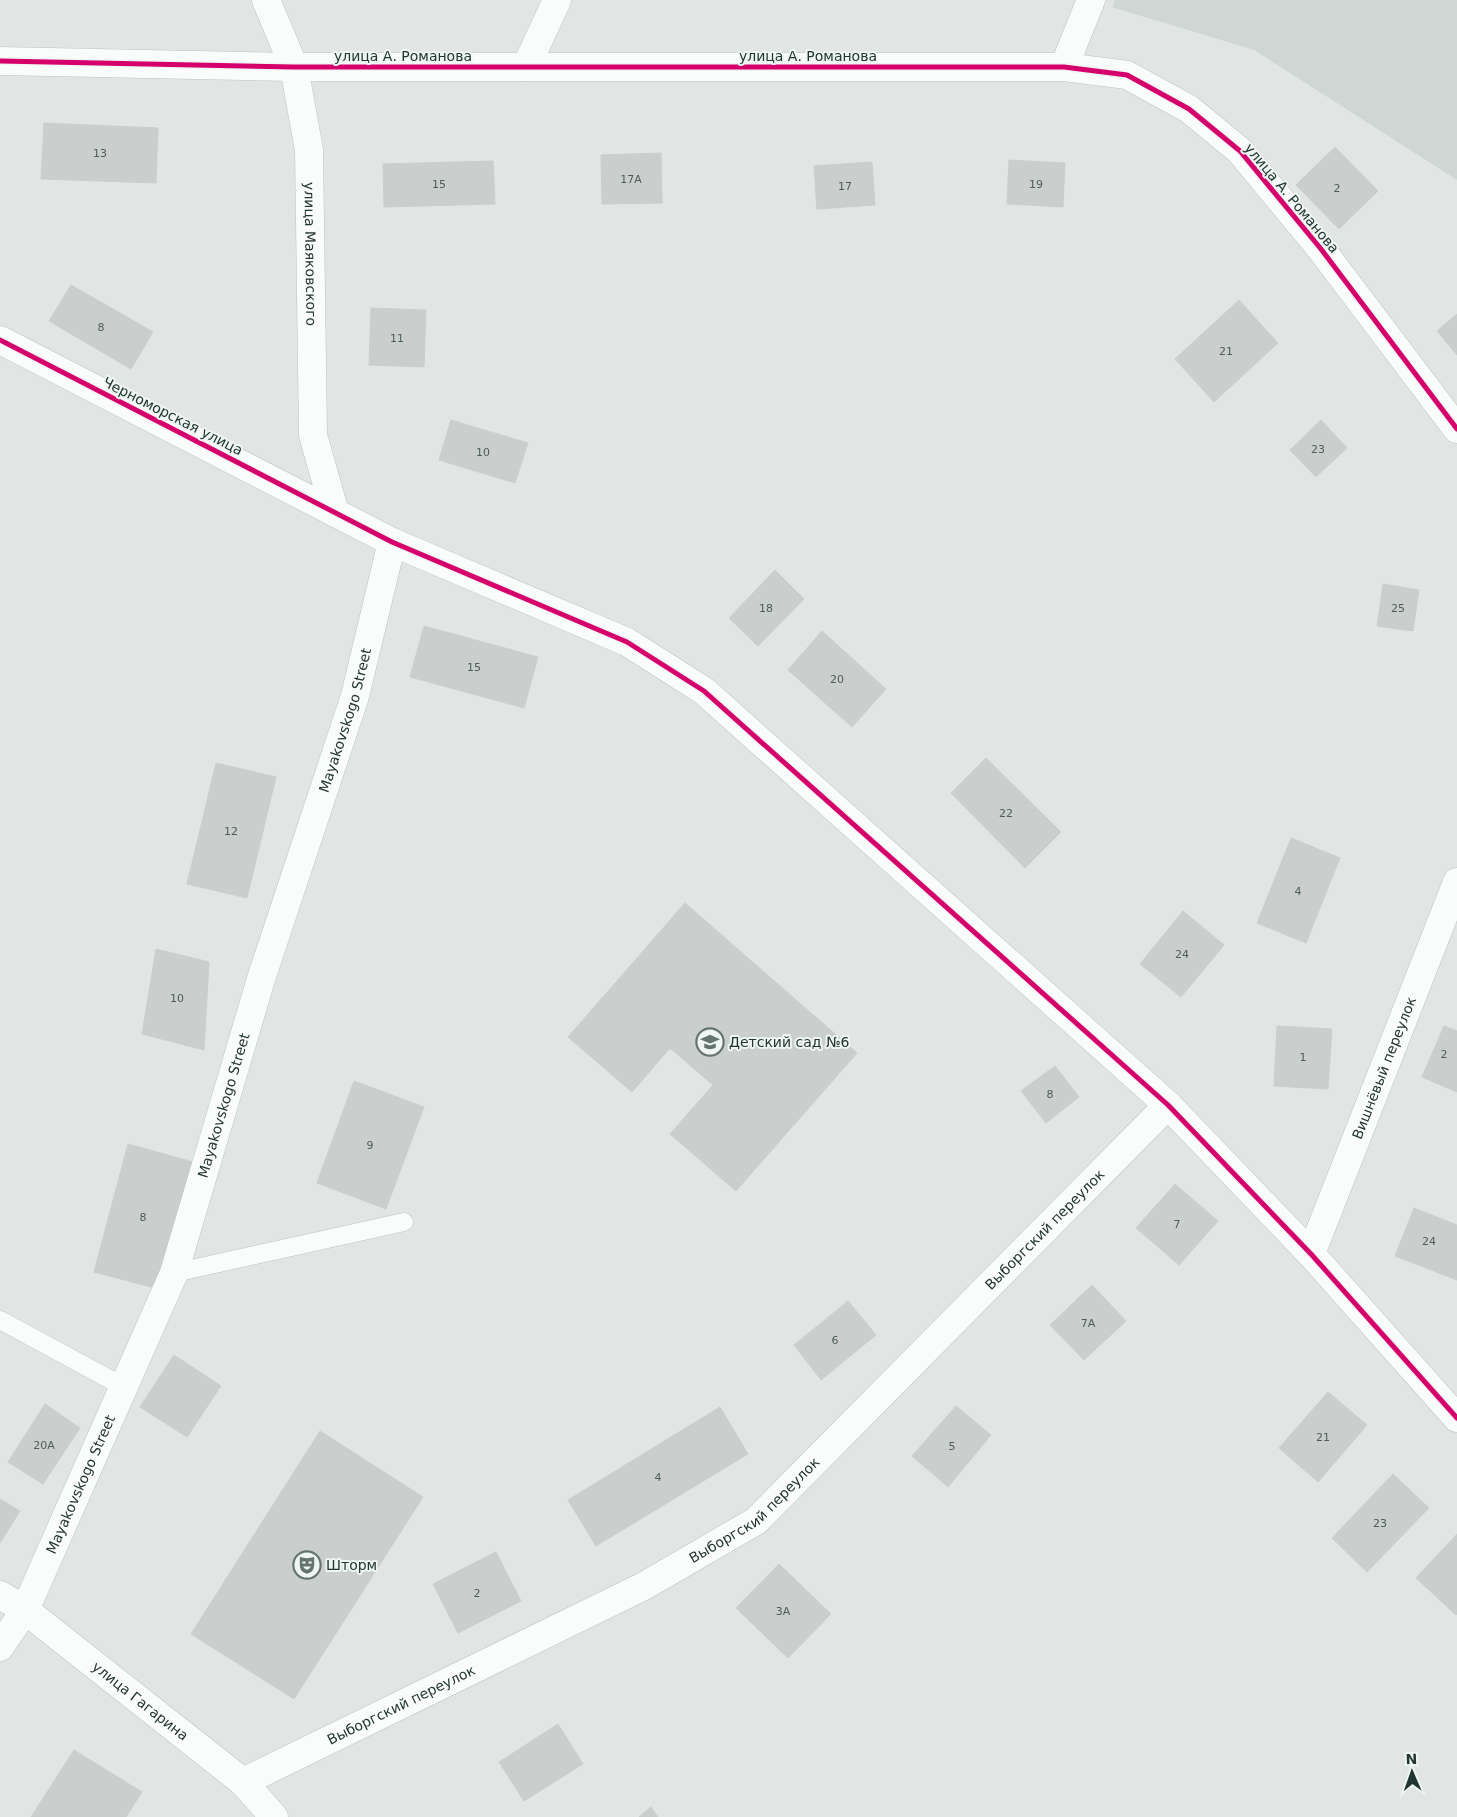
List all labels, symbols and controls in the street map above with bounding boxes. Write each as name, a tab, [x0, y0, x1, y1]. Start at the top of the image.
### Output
street label: улица А. Романова	[334, 48, 472, 64]
street label: улица А. Романова	[739, 48, 877, 64]
street label: улица А. Романова	[1241, 140, 1343, 256]
house number: 13	[93, 147, 107, 160]
house number: 17А	[620, 173, 642, 186]
house number: 15	[432, 178, 446, 191]
house number: 19	[1029, 178, 1043, 191]
house number: 17	[838, 180, 852, 193]
street label: улица Маяковского	[301, 182, 319, 326]
house number: 2	[1334, 182, 1341, 195]
house number: 8	[98, 321, 105, 334]
house number: 11	[390, 332, 404, 345]
house number: 21	[1219, 345, 1233, 358]
street label: Черноморская улица	[100, 374, 246, 458]
house number: 23	[1311, 443, 1325, 456]
house number: 10	[476, 446, 490, 459]
house number: 18	[759, 602, 773, 615]
house number: 25	[1391, 602, 1405, 615]
street label: Mayakovskogo Street	[316, 646, 374, 794]
house number: 15	[467, 661, 481, 674]
house number: 20	[830, 673, 844, 686]
house number: 22	[999, 807, 1013, 820]
house number: 12	[224, 825, 238, 838]
house number: 4	[1295, 885, 1302, 898]
house number: 24	[1175, 948, 1189, 961]
house number: 10	[170, 992, 184, 1005]
street label: Вишнёвый переулок	[1349, 994, 1419, 1141]
school or university icon: Детский сад №6	[695, 1027, 725, 1057]
street label: Mayakovskogo Street	[195, 1031, 253, 1180]
place label: Детский сад №6	[729, 1034, 849, 1050]
house number: 2	[1441, 1048, 1448, 1061]
house number: 1	[1300, 1051, 1307, 1064]
house number: 8	[1047, 1088, 1054, 1101]
house number: 9	[367, 1139, 374, 1152]
street label: Выборгский переулок	[982, 1166, 1108, 1293]
house number: 8	[140, 1211, 147, 1224]
house number: 7	[1174, 1218, 1181, 1231]
house number: 24	[1422, 1235, 1436, 1248]
house number: 7А	[1081, 1317, 1096, 1330]
house number: 6	[832, 1334, 839, 1347]
street label: Mayakovskogo Street	[43, 1412, 118, 1556]
house number: 21	[1316, 1431, 1330, 1444]
house number: 20А	[33, 1439, 55, 1452]
house number: 5	[949, 1440, 956, 1453]
street label: Выборгский переулок	[686, 1454, 823, 1566]
house number: 4	[655, 1471, 662, 1484]
house number: 23	[1373, 1517, 1387, 1530]
theatre icon: Шторм	[292, 1550, 322, 1580]
place label: Шторм	[326, 1557, 377, 1573]
house number: 2	[474, 1587, 481, 1600]
house number: 3А	[776, 1605, 791, 1618]
street label: улица Гагарина	[89, 1658, 191, 1744]
street label: Выборгский переулок	[325, 1662, 478, 1748]
north arrow	[1387, 1747, 1437, 1797]
text: N	[1405, 1751, 1418, 1767]

